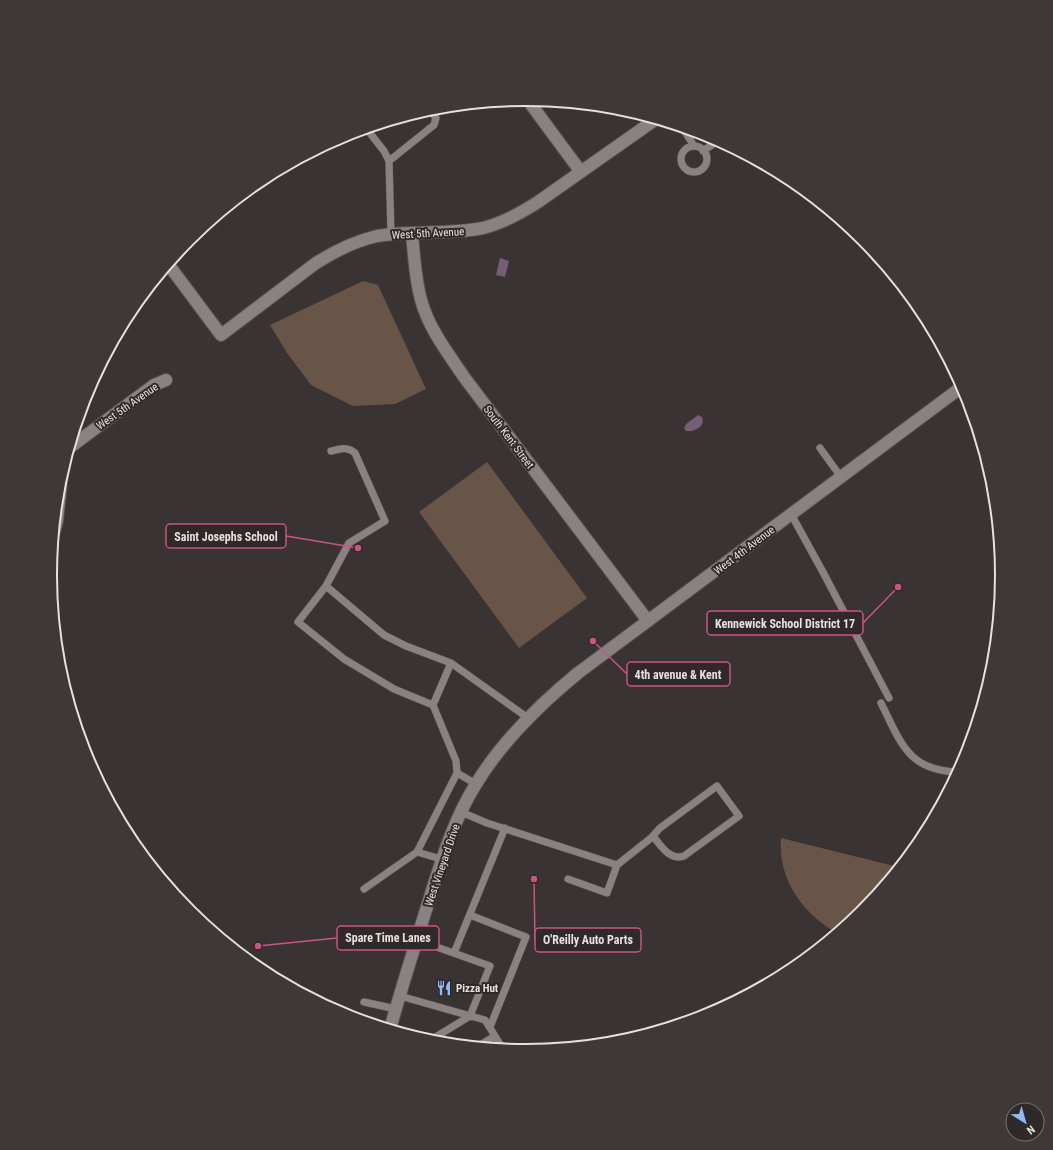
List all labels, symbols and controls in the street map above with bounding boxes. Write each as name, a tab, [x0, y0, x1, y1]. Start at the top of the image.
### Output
street label: West 5th Avenue	[392, 225, 464, 242]
street label: West 5th Avenue	[94, 380, 161, 432]
street label: South Kent Street	[481, 403, 537, 471]
street label: West 4th Avenue	[711, 523, 777, 577]
callout: Saint Josephs School	[166, 524, 286, 548]
text: Saint Josephs School	[174, 530, 278, 544]
callout: Kennewick School District 17	[707, 611, 863, 635]
text: Kennewick School District 17	[715, 617, 855, 631]
callout: 4th avenue & Kent	[627, 662, 730, 686]
text: 4th avenue & Kent	[635, 668, 722, 682]
street label: West Vineyard Drive	[422, 822, 463, 908]
callout: Spare Time Lanes	[337, 926, 439, 950]
callout: O'Reilly Auto Parts	[535, 928, 641, 952]
text: Spare Time Lanes	[345, 931, 431, 945]
text: O'Reilly Auto Parts	[543, 933, 633, 947]
restaurant icon: Pizza Hut	[435, 979, 453, 997]
place label: Pizza Hut	[456, 982, 499, 995]
north arrow	[1005, 1102, 1045, 1142]
text: N	[1024, 1122, 1037, 1137]

